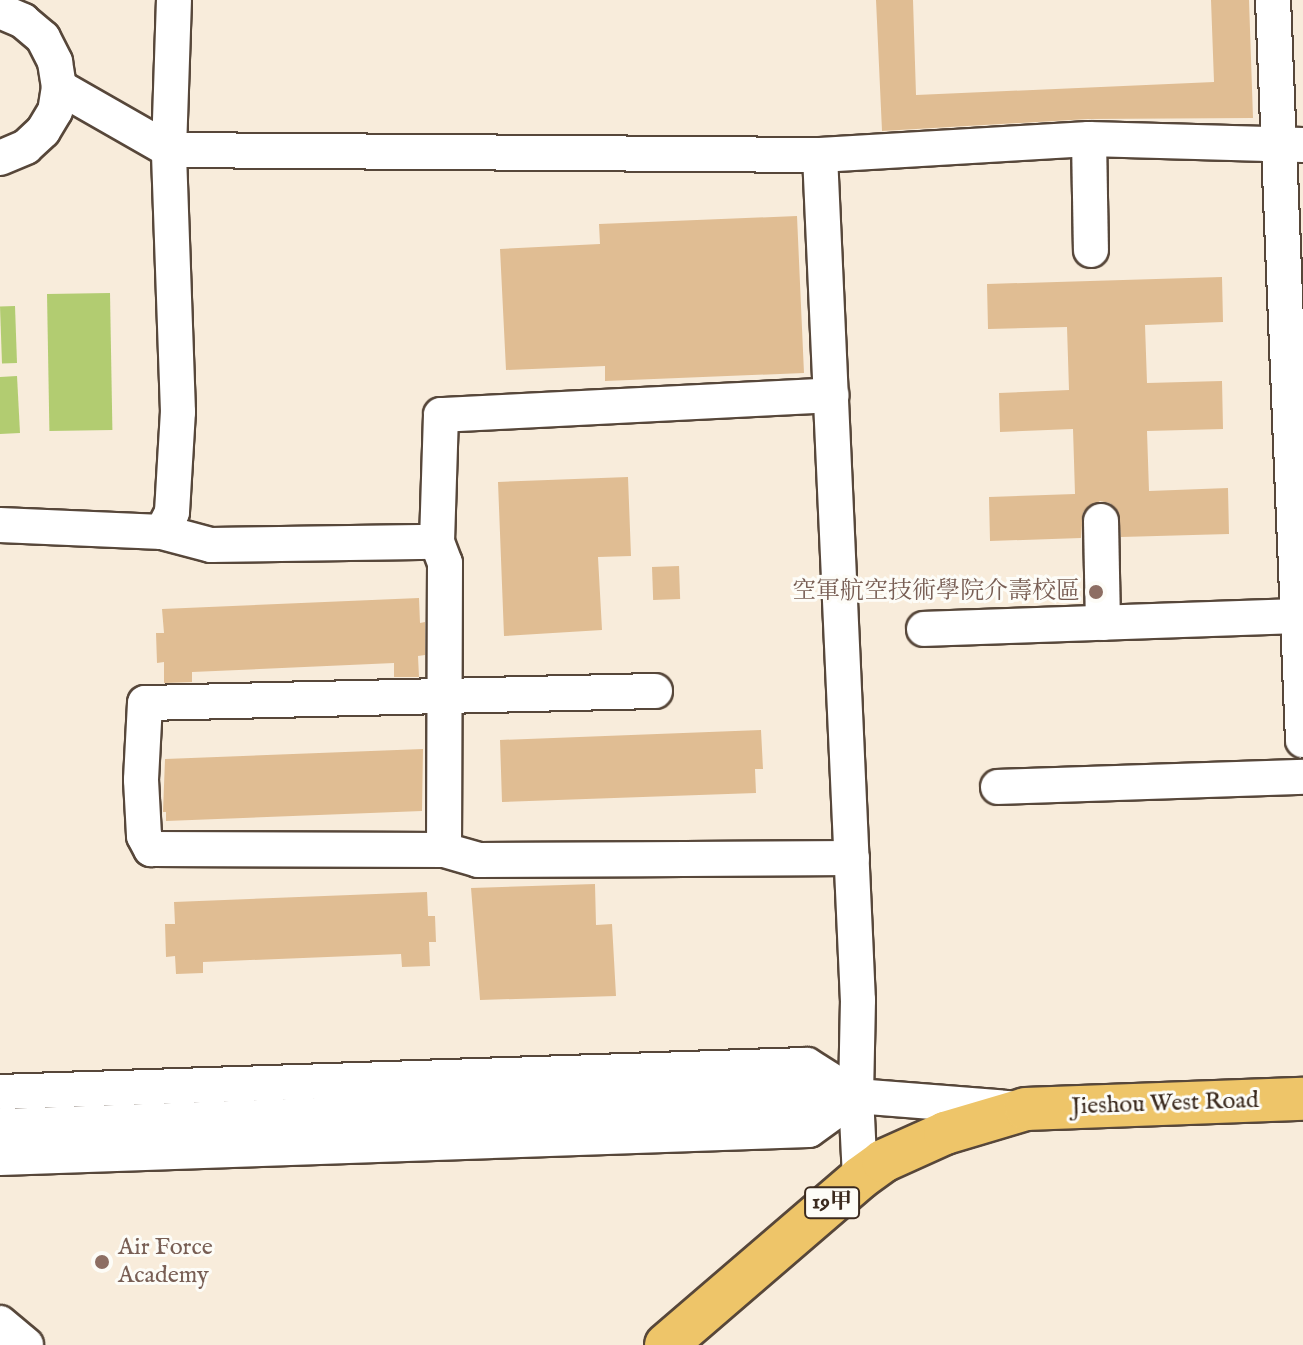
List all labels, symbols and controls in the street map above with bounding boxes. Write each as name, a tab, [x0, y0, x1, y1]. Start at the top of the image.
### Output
place label: 空軍航空技術學院介壽校區	[792, 578, 1080, 606]
marker: 空軍航空技術學院介壽校區	[1087, 583, 1105, 601]
street label: Jieshou West Road	[1071, 1086, 1259, 1122]
road number: 19甲	[804, 1185, 860, 1221]
place label: Air Force Academy	[118, 1234, 213, 1290]
marker: Air Force Academy	[93, 1253, 111, 1271]

